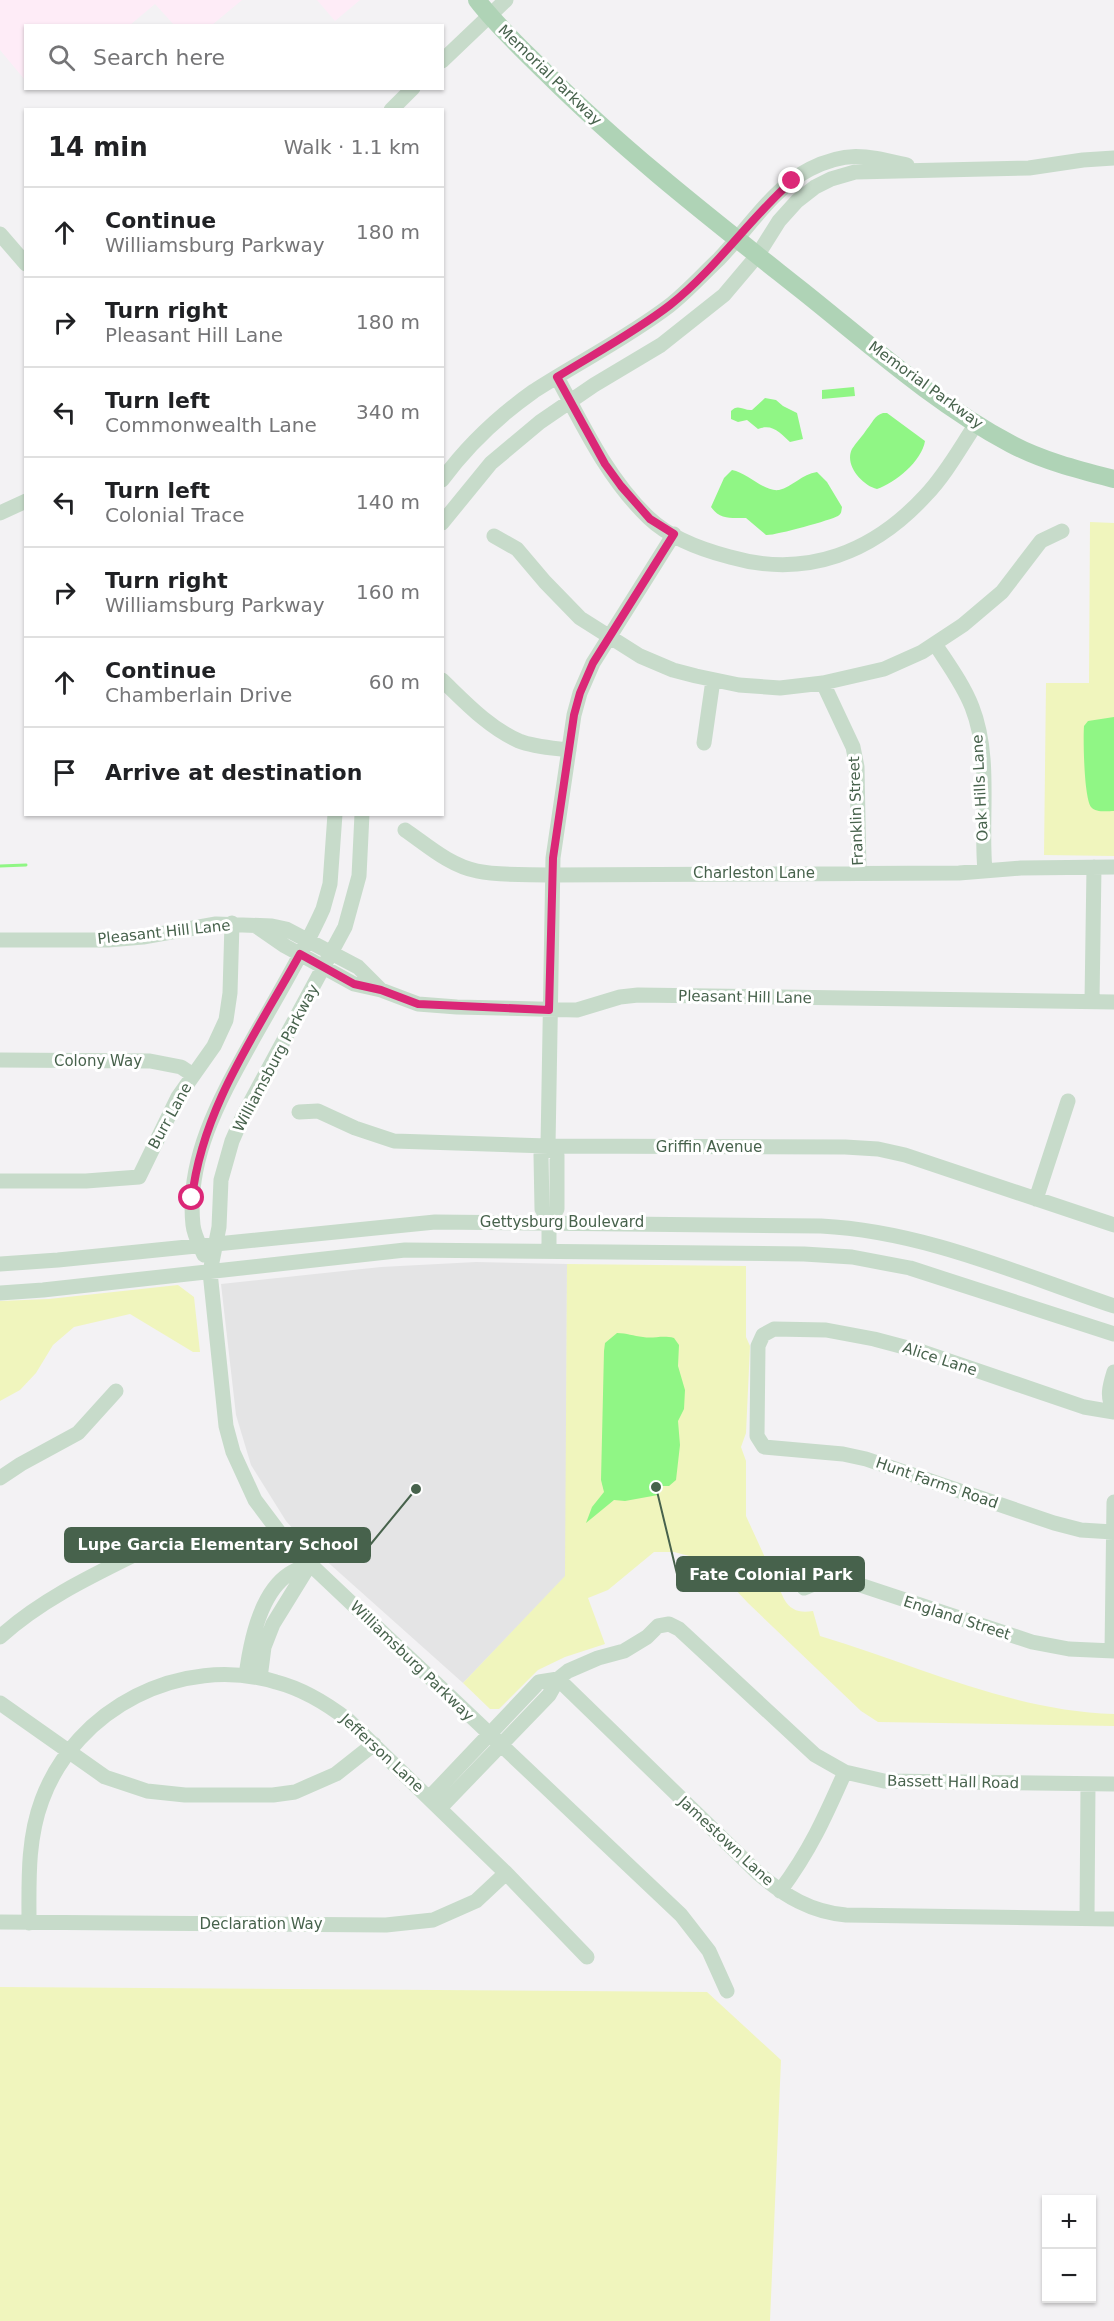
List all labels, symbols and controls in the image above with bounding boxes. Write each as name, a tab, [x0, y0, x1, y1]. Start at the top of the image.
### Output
street label: Memorial Parkway	[494, 21, 606, 129]
search box	[24, 24, 444, 90]
icon: search	[45, 41, 78, 74]
text: Search here	[93, 45, 225, 70]
text: 14 min	[48, 132, 148, 162]
text: Walk · 1.1 km	[284, 135, 420, 159]
route end	[778, 167, 804, 193]
text: Continue	[105, 208, 216, 233]
icon: ahead	[48, 216, 81, 249]
text: 180 m	[356, 220, 420, 244]
text: Williamsburg Parkway	[105, 233, 325, 257]
text: Turn right	[105, 298, 228, 323]
icon: right	[48, 306, 81, 339]
text: 180 m	[356, 310, 420, 334]
text: Pleasant Hill Lane	[105, 323, 283, 347]
street label: Memorial Parkway	[865, 337, 987, 433]
text: Turn left	[105, 388, 210, 413]
icon: left	[48, 396, 81, 429]
text: 340 m	[356, 400, 420, 424]
text: Commonwealth Lane	[105, 413, 317, 437]
text: Turn left	[105, 478, 210, 503]
icon: left	[48, 486, 81, 519]
text: 140 m	[356, 490, 420, 514]
text: Colonial Trace	[105, 503, 244, 527]
text: Turn right	[105, 568, 228, 593]
icon: right	[48, 576, 81, 609]
text: 160 m	[356, 580, 420, 604]
text: Williamsburg Parkway	[105, 593, 325, 617]
text: Continue	[105, 658, 216, 683]
icon: ahead	[48, 666, 81, 699]
text: 60 m	[369, 670, 420, 694]
text: Chamberlain Drive	[105, 683, 292, 707]
street label: Oak Hills Lane	[968, 734, 992, 842]
icon: arrive	[48, 756, 81, 789]
street label: Franklin Street	[845, 756, 867, 866]
text: Arrive at destination	[105, 760, 362, 785]
street label: Charleston Lane	[693, 864, 815, 882]
street label: Pleasant Hill Lane	[97, 916, 231, 948]
street label: Williamsburg Parkway	[229, 981, 323, 1135]
street label: Pleasant Hill Lane	[678, 987, 812, 1007]
street label: Colony Way	[54, 1052, 142, 1070]
street label: Burr Lane	[144, 1080, 196, 1152]
street label: Griffin Avenue	[656, 1138, 762, 1156]
route start	[178, 1184, 204, 1210]
street label: Gettysburg Boulevard	[480, 1213, 644, 1231]
street label: Alice Lane	[901, 1339, 979, 1379]
street label: Hunt Farms Road	[873, 1454, 1001, 1512]
callout: Lupe Garcia Elementary School	[65, 1528, 370, 1562]
text: Lupe Garcia Elementary School	[78, 1535, 359, 1554]
callout: Fate Colonial Park	[677, 1557, 864, 1591]
text: Fate Colonial Park	[689, 1565, 853, 1584]
street label: England Street	[901, 1592, 1013, 1644]
street label: Williamsburg Parkway	[346, 1597, 478, 1725]
street label: Jefferson Lane	[336, 1709, 427, 1796]
street label: Bassett Hall Road	[887, 1772, 1019, 1792]
street label: Jamestown Lane	[674, 1792, 777, 1890]
street label: Declaration Way	[199, 1915, 323, 1933]
map controls	[1042, 2195, 1096, 2303]
button: +	[1042, 2195, 1096, 2249]
button: −	[1042, 2249, 1096, 2303]

